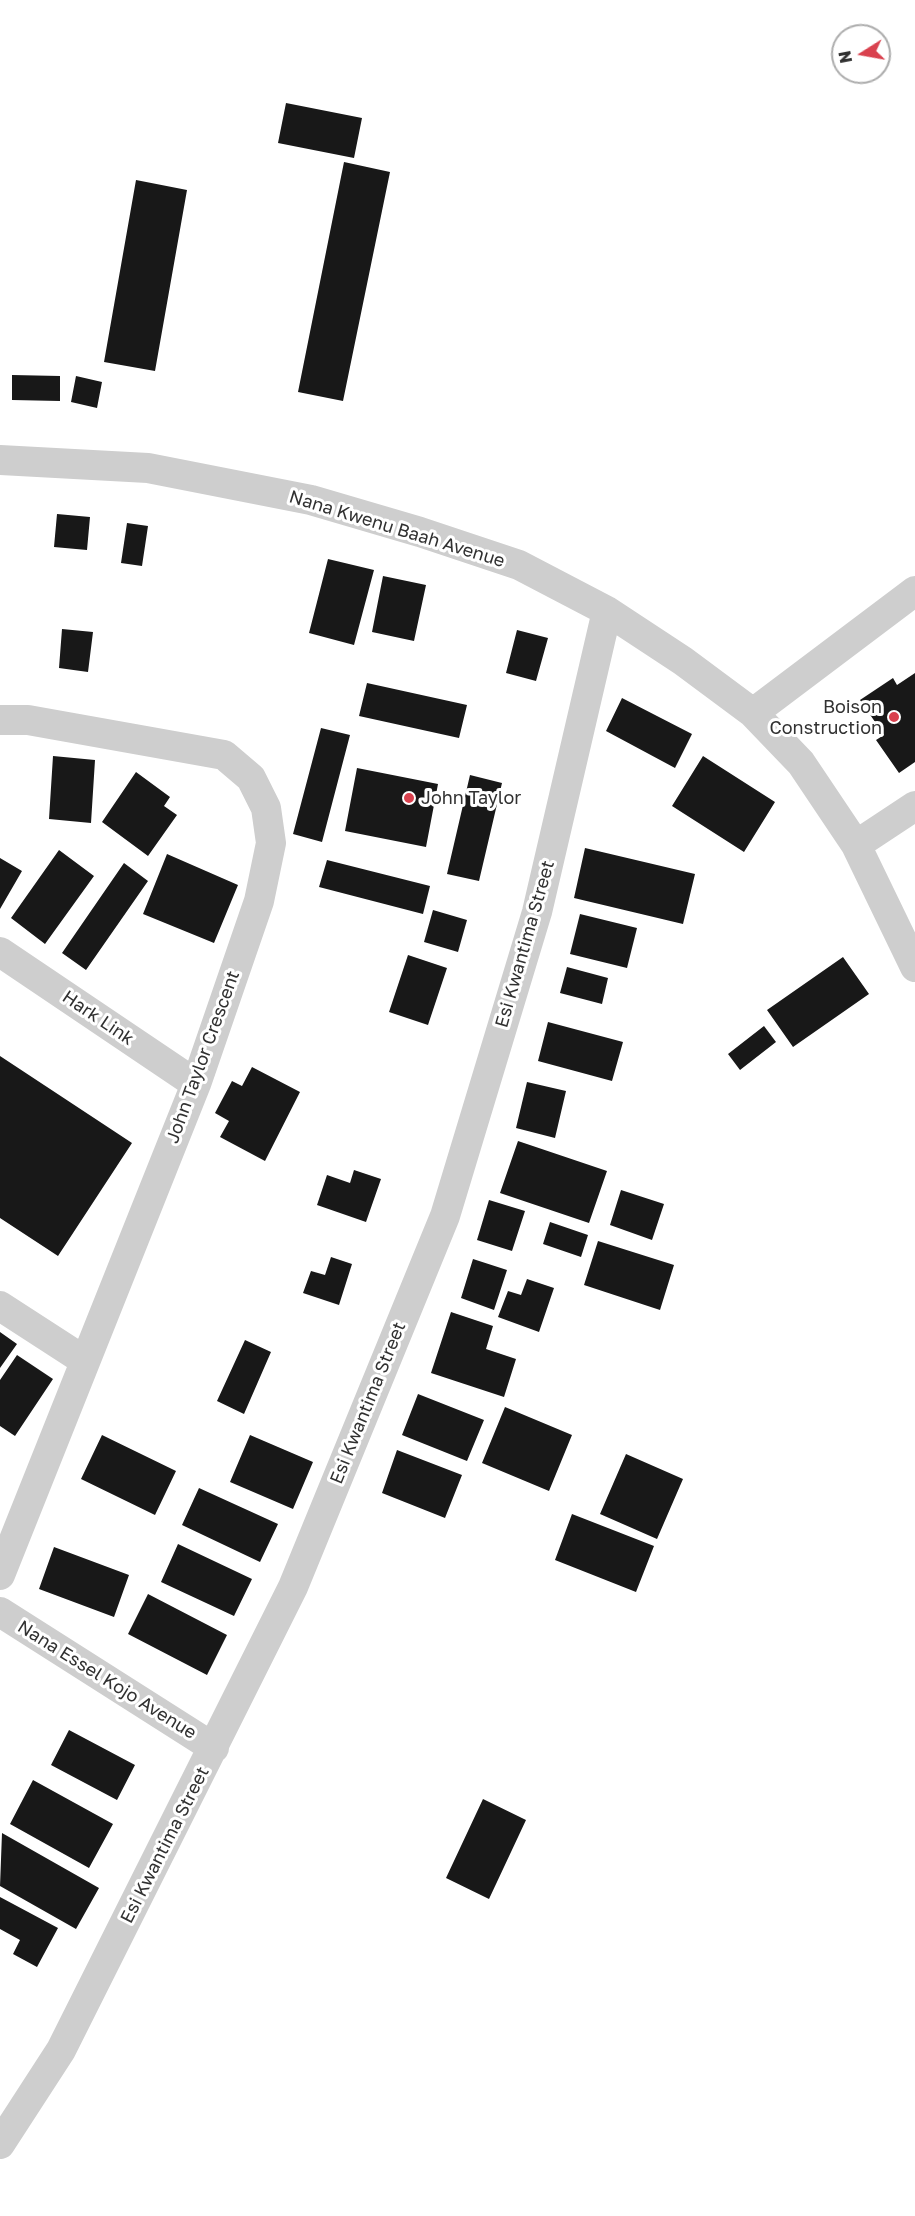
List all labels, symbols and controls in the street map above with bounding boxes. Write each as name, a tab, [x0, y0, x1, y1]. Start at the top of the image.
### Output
north arrow	[831, 24, 891, 84]
text: N	[834, 49, 856, 65]
street label: Nana Kwenu Baah Avenue	[287, 486, 507, 572]
place label: Boison Construction	[770, 696, 882, 738]
marker: Boison Construction	[887, 710, 901, 724]
place label: John Taylor	[421, 787, 521, 809]
marker: John Taylor	[402, 791, 416, 805]
street label: Esi Kwantima Street	[491, 858, 559, 1030]
street label: John Taylor Crescent	[162, 968, 244, 1146]
street label: Hark Link	[58, 986, 138, 1050]
street label: Esi Kwantima Street	[326, 1319, 410, 1487]
street label: Nana Essel Kojo Avenue	[14, 1616, 200, 1744]
street label: Esi Kwantima Street	[116, 1763, 214, 1927]

